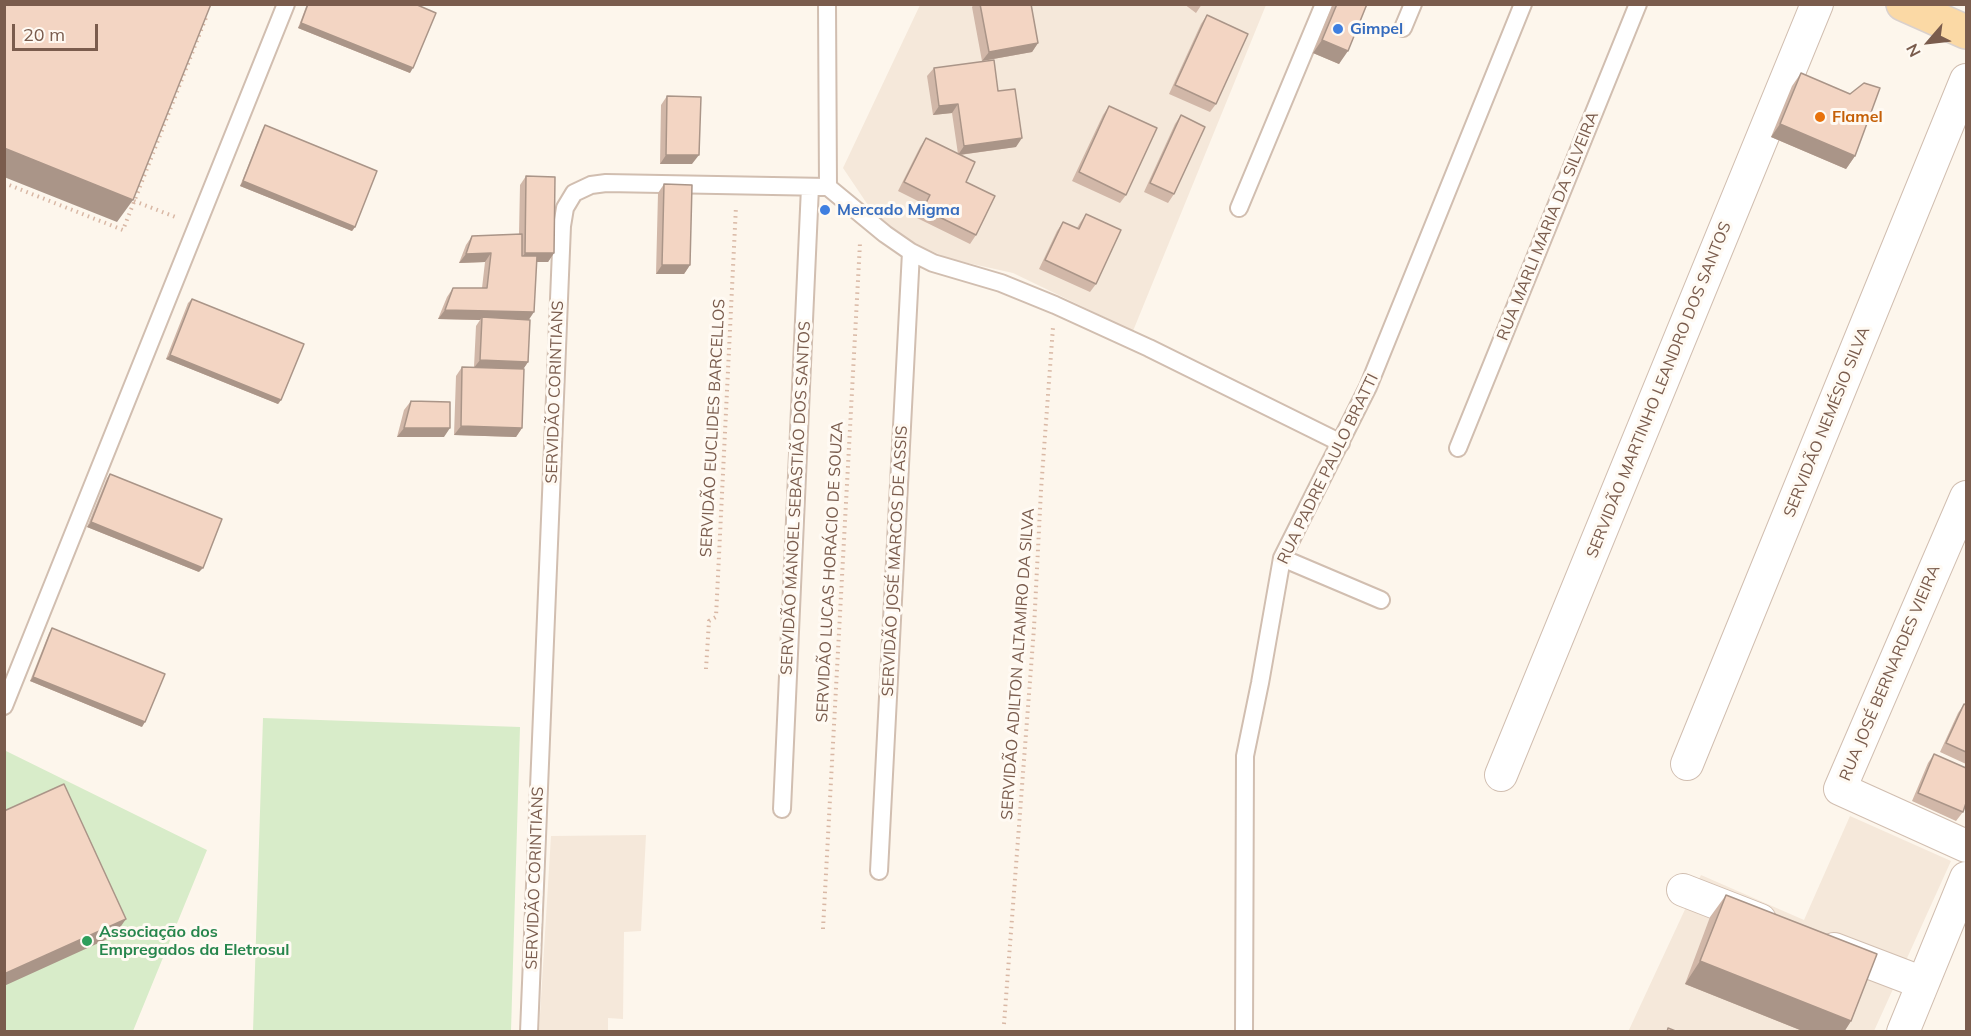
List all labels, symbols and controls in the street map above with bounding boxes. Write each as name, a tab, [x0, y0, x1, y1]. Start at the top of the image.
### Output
scale bar	[15, 12, 100, 50]
north arrow	[1899, 12, 1959, 72]
place label: Gimpel	[1350, 19, 1403, 39]
marker: Gimpel	[1331, 22, 1345, 36]
text: 20 m	[23, 23, 65, 46]
text: N	[1901, 40, 1925, 60]
place label: Flamel	[1832, 107, 1883, 127]
street label: RUA MARLI MARIA DA SILVEIRA	[1493, 109, 1603, 343]
marker: Flamel	[1813, 110, 1827, 124]
place label: Mercado Migma	[837, 200, 960, 220]
marker: Mercado Migma	[818, 203, 832, 217]
street label: SERVIDÃO MARTINHO LEANDRO DOS SANTOS	[1583, 219, 1735, 561]
street label: SERVIDÃO EUCLIDES BARCELLOS	[697, 298, 729, 558]
street label: SERVIDÃO CORINTIANS	[542, 300, 568, 484]
street label: SERVIDÃO MANOEL SEBASTIÃO DOS SANTOS	[777, 321, 815, 675]
street label: SERVIDÃO NEMÉSIO SILVA	[1780, 324, 1874, 520]
street label: RUA PADRE PAULO BRATTI	[1273, 371, 1383, 567]
street label: SERVIDÃO LUCAS HORÁCIO DE SOUZA	[813, 421, 847, 723]
street label: SERVIDÃO JOSÉ MARCOS DE ASSIS	[878, 425, 912, 697]
street label: SERVIDÃO ADILTON ALTAMIRO DA SILVA	[998, 507, 1038, 821]
street label: RUA JOSÉ BERNARDES VIEIRA	[1836, 562, 1944, 784]
street label: SERVIDÃO CORINTIANS	[522, 786, 548, 970]
place label: Associação dos Empregados da Eletrosul	[99, 922, 289, 960]
marker: Associação dos Empregados da Eletrosul	[80, 934, 94, 948]

